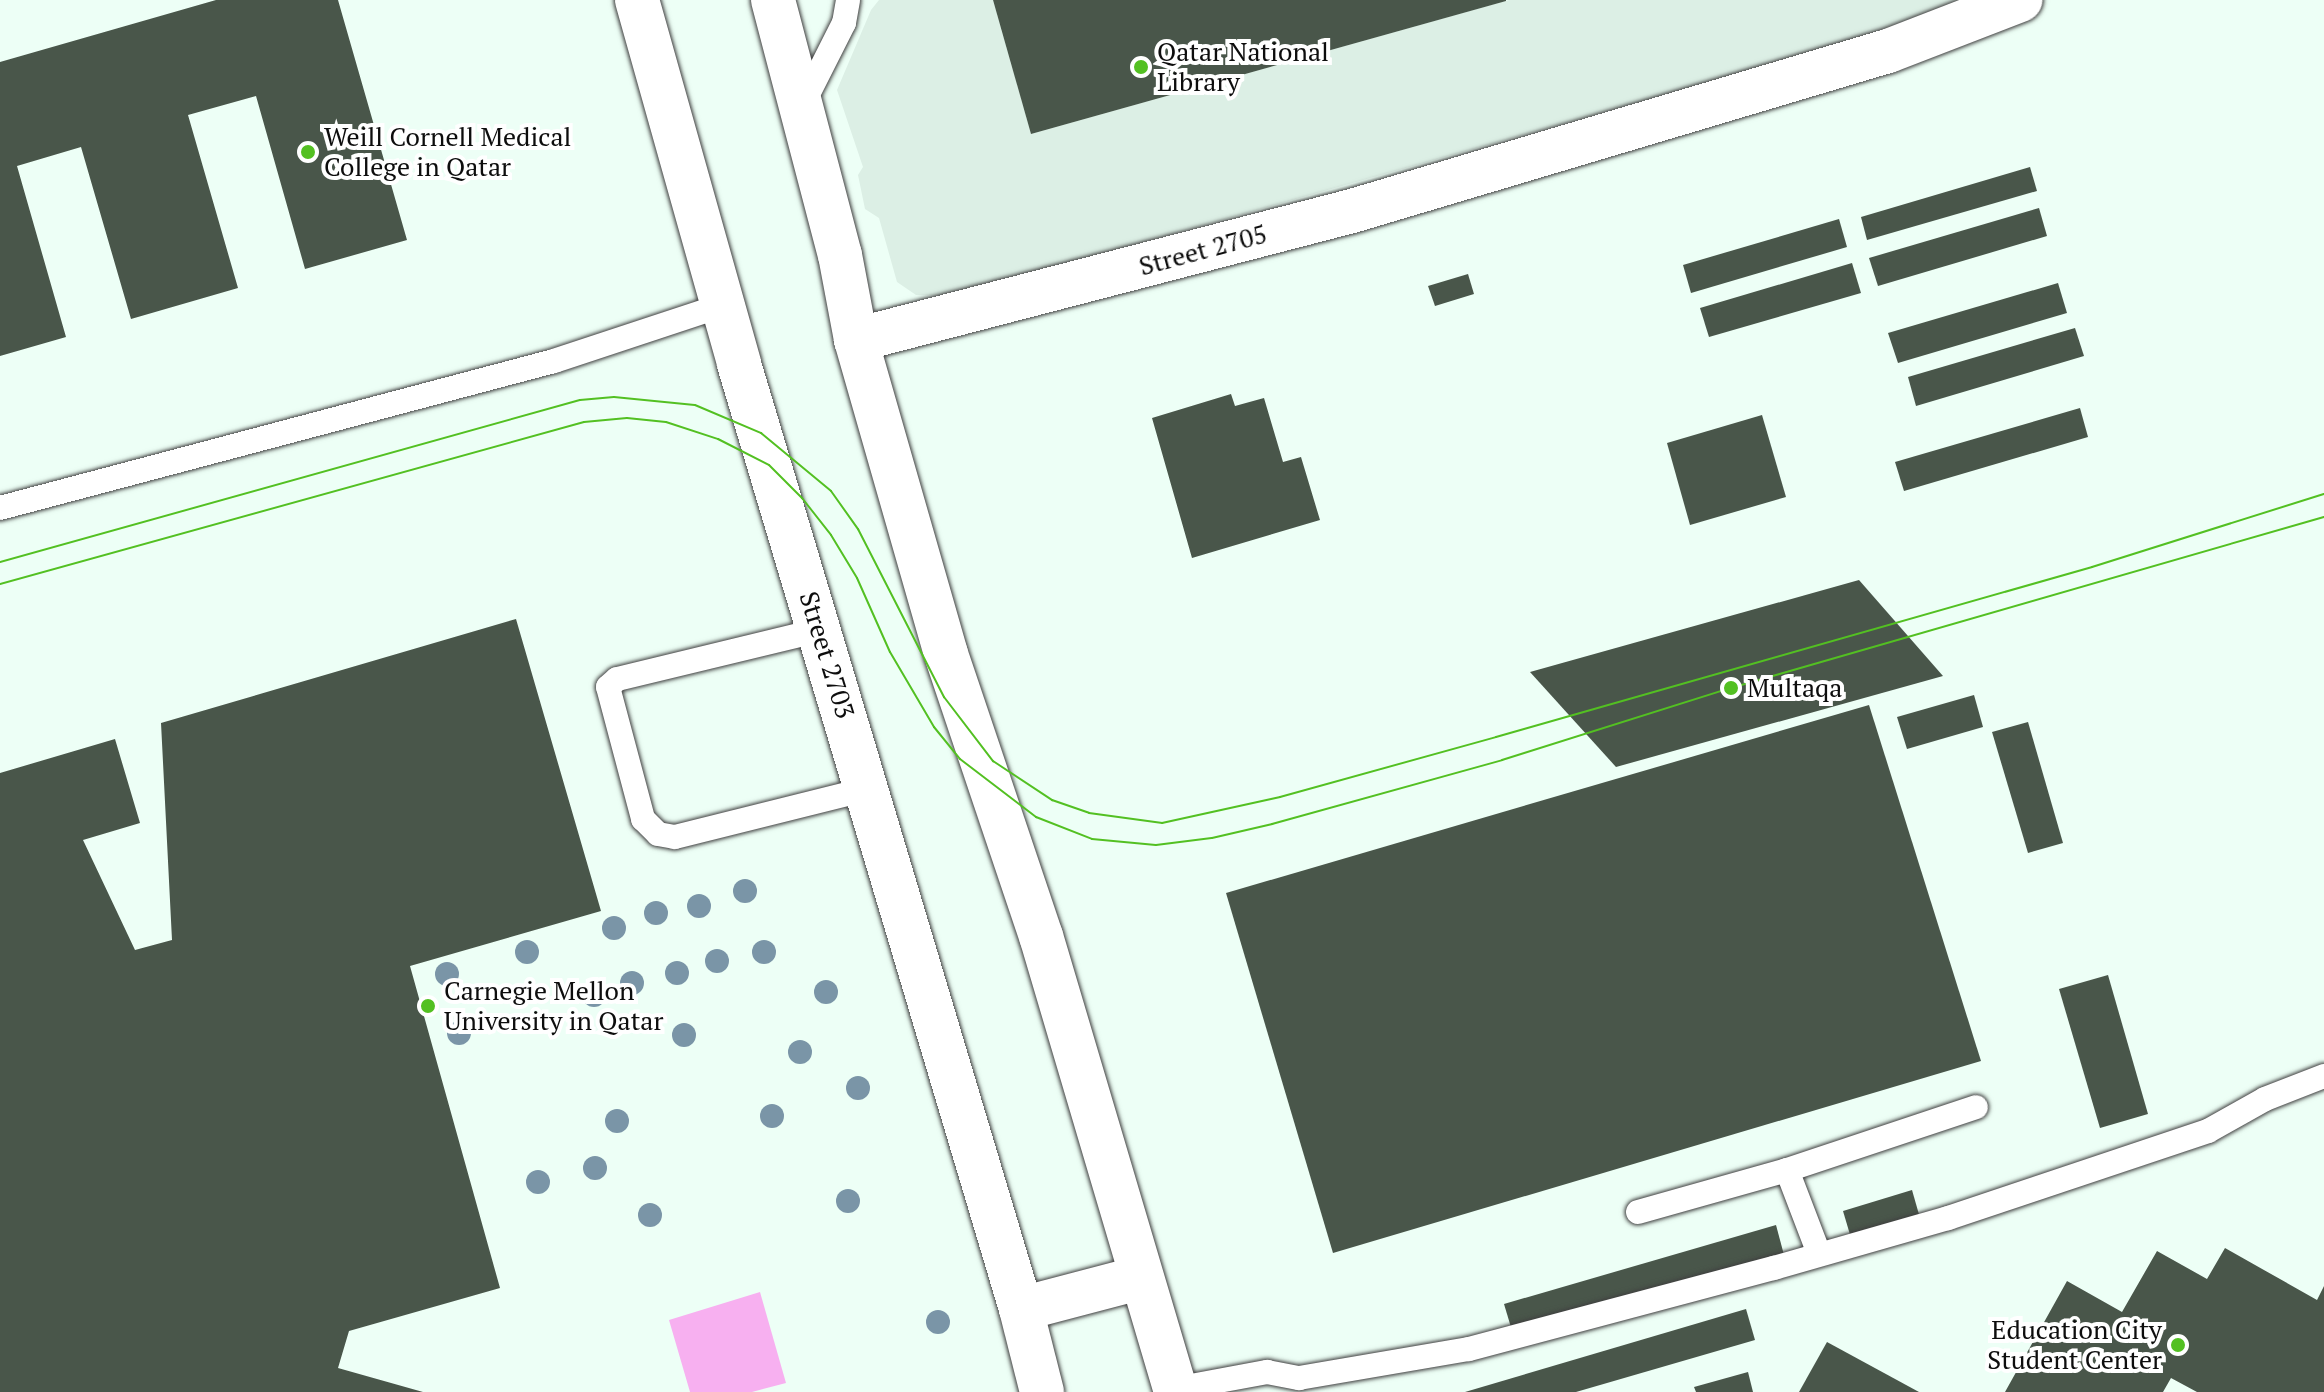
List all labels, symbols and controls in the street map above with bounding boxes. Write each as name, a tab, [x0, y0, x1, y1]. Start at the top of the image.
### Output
place label: Qatar National Library	[1157, 36, 1329, 98]
marker: Qatar National Library	[1132, 58, 1150, 76]
place label: Weill Cornell Medical College in Qatar	[324, 121, 571, 182]
marker: Weill Cornell Medical College in Qatar	[299, 143, 317, 161]
street label: Street 2705	[1136, 218, 1270, 282]
street label: Street 2703	[793, 588, 861, 722]
place label: Multaqa	[1747, 672, 1842, 704]
marker: Multaqa	[1722, 679, 1740, 697]
place label: Carnegie Mellon University in Qatar	[444, 975, 663, 1036]
marker: Carnegie Mellon University in Qatar	[419, 997, 437, 1015]
place label: Education City Student Center	[1987, 1314, 2162, 1376]
marker: Education City Student Center	[2169, 1336, 2187, 1354]

